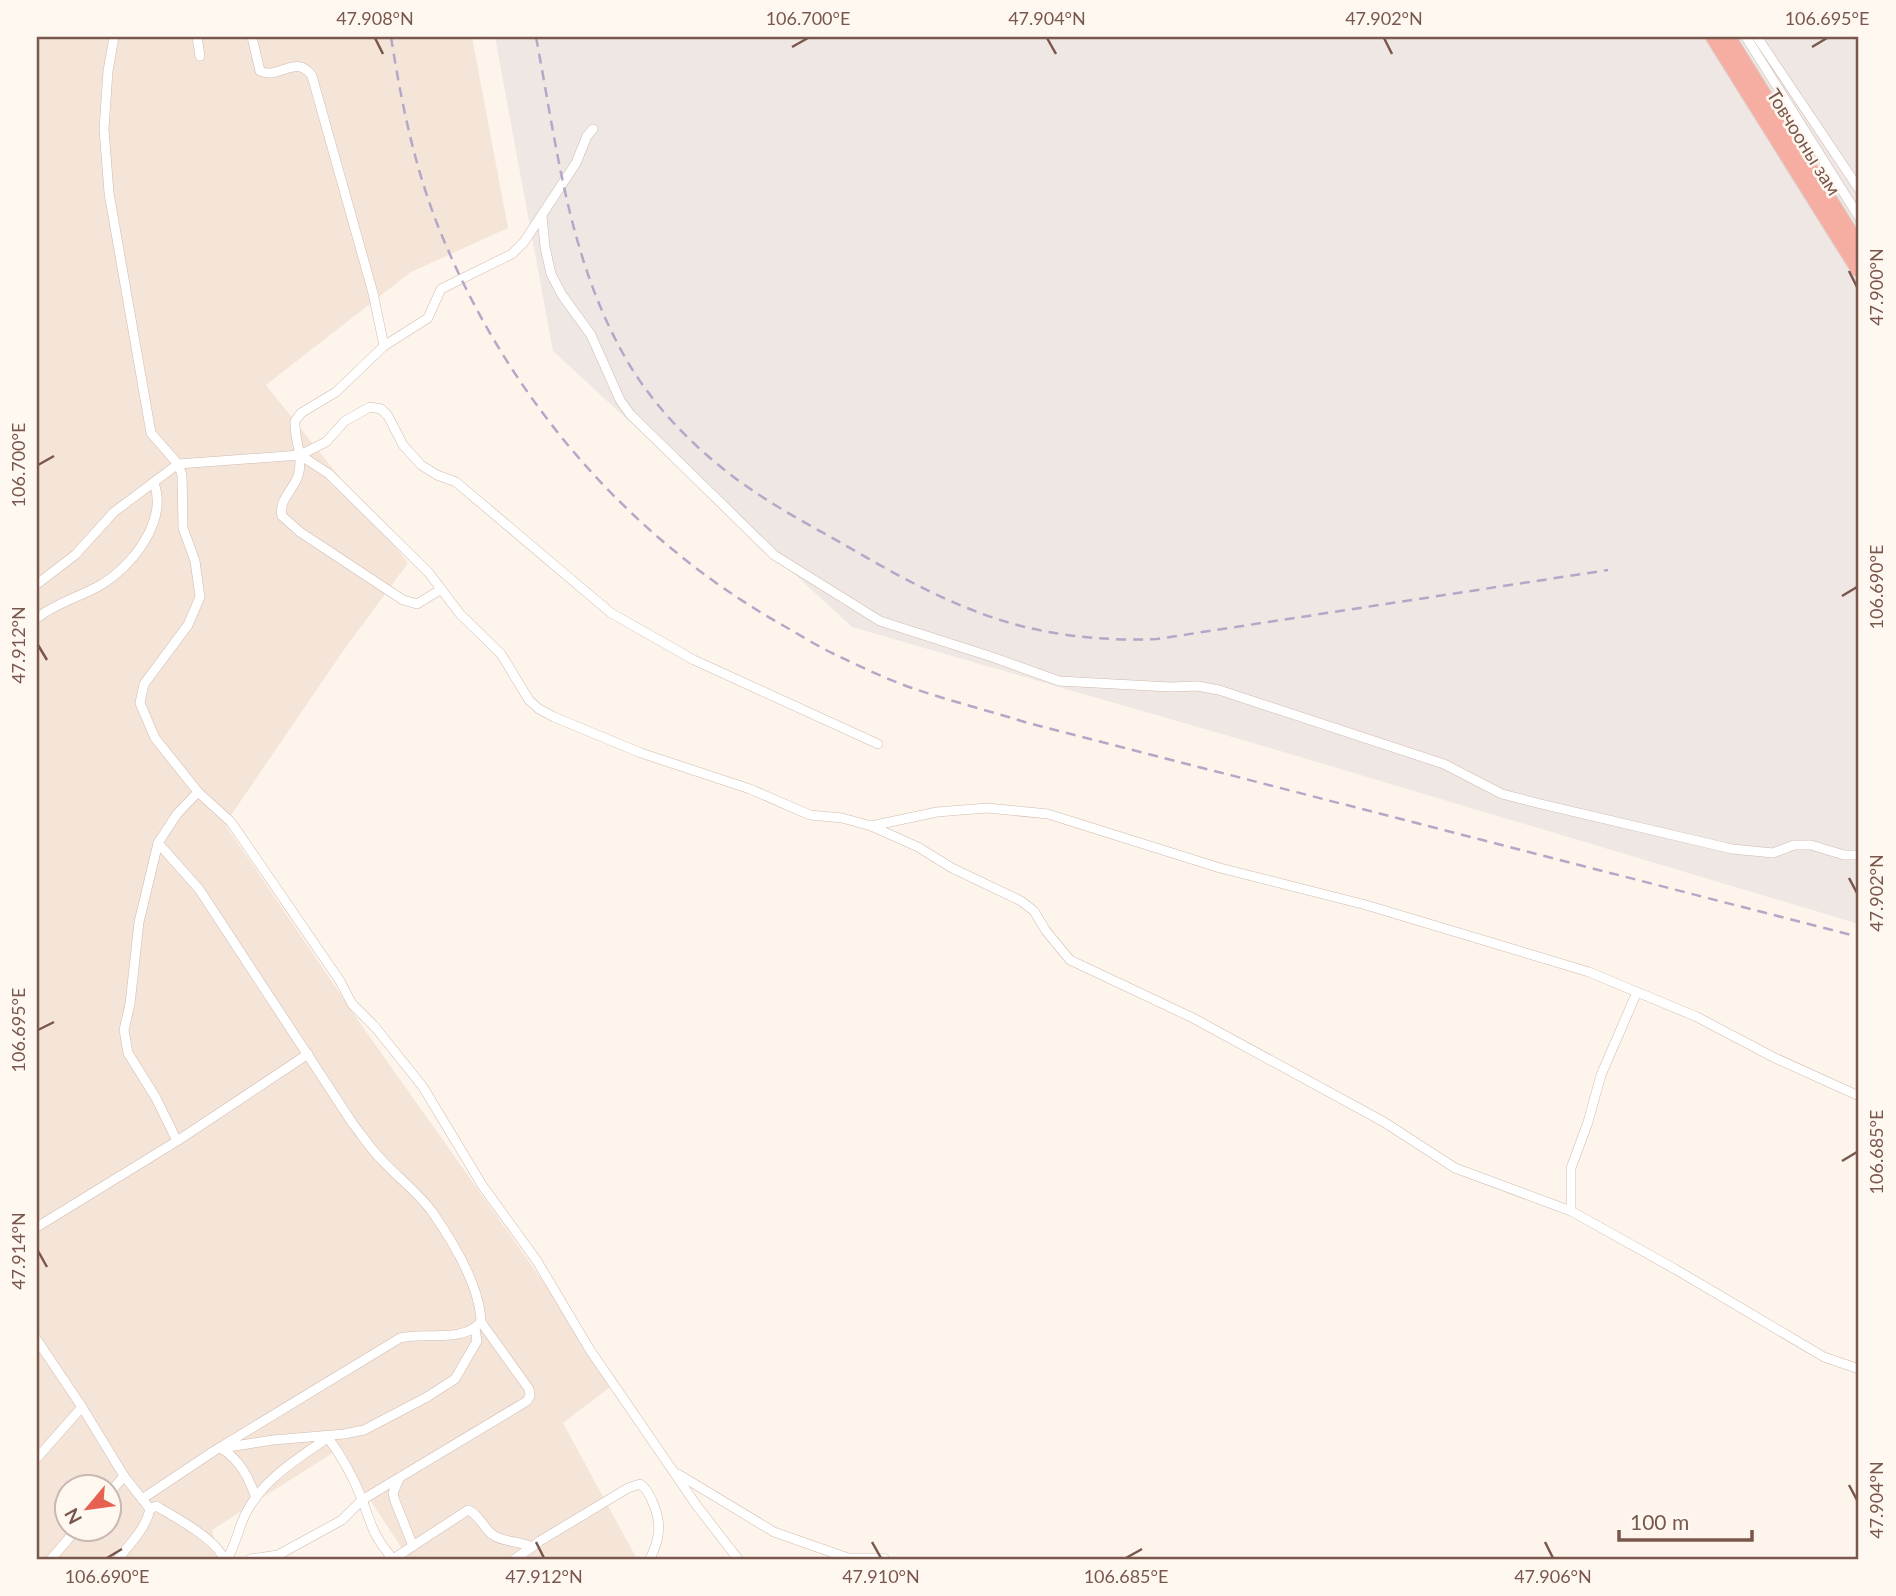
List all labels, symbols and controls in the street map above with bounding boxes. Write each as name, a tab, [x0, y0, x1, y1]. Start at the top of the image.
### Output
text: 47.908°N	[336, 7, 414, 29]
text: 106.700°E	[766, 7, 850, 29]
text: 47.904°N	[1008, 7, 1086, 29]
text: 47.902°N	[1345, 7, 1423, 29]
text: 106.695°E	[1785, 7, 1869, 29]
street label: Товчооны зам	[1763, 84, 1846, 199]
text: 47.900°N	[1865, 248, 1887, 326]
text: 106.700°E	[7, 423, 29, 507]
text: 106.690°E	[1865, 545, 1887, 629]
text: 47.912°N	[7, 606, 29, 684]
text: 47.902°N	[1865, 854, 1887, 932]
text: 106.695°E	[7, 988, 29, 1072]
text: 106.685°E	[1865, 1110, 1887, 1194]
text: 47.914°N	[7, 1212, 29, 1290]
text: 47.904°N	[1865, 1461, 1887, 1539]
north arrow	[52, 1474, 122, 1544]
scale bar	[1619, 1498, 1752, 1542]
text: N	[59, 1505, 86, 1528]
text: 100 m	[1630, 1509, 1689, 1534]
text: 106.690°E	[65, 1565, 149, 1587]
text: 47.912°N	[505, 1565, 583, 1587]
text: 47.910°N	[842, 1565, 920, 1587]
text: 106.685°E	[1084, 1565, 1168, 1587]
text: 47.906°N	[1514, 1565, 1592, 1587]

